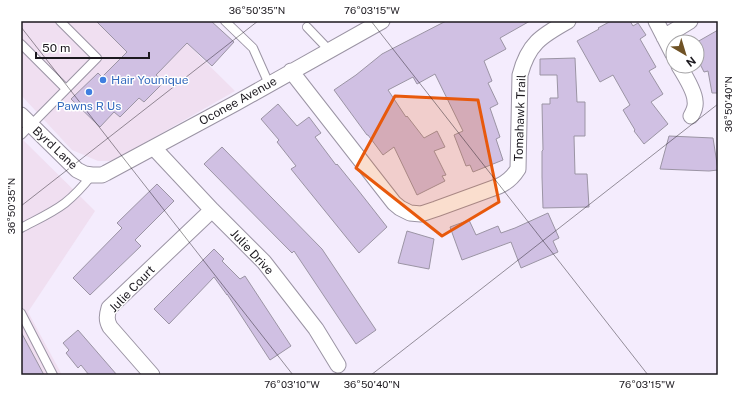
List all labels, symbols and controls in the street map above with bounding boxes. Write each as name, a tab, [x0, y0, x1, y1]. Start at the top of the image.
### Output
text: 36°50'35"N	[229, 4, 285, 16]
text: 76°03'15"W	[344, 4, 400, 16]
scale bar	[36, 34, 149, 60]
north arrow	[665, 34, 705, 74]
text: 50 m	[42, 41, 70, 55]
text: N	[684, 55, 698, 69]
place label: Hair Younique	[111, 73, 189, 87]
street label: Oconee Avenue	[197, 74, 279, 128]
street label: Tomahawk Trail	[511, 74, 529, 162]
marker: Hair Younique	[98, 75, 108, 85]
text: 36°50'40"N	[722, 76, 734, 132]
marker: Pawns R Us	[84, 87, 94, 97]
place label: Pawns R Us	[57, 99, 121, 113]
street label: Byrd Lane	[30, 124, 80, 172]
text: 36°50'35"N	[5, 178, 17, 234]
street label: Julie Drive	[228, 227, 277, 278]
street label: Julie Court	[106, 263, 158, 315]
text: 76°03'10"W	[264, 378, 320, 390]
text: 36°50'40"N	[344, 378, 400, 390]
text: 76°03'15"W	[619, 378, 675, 390]

